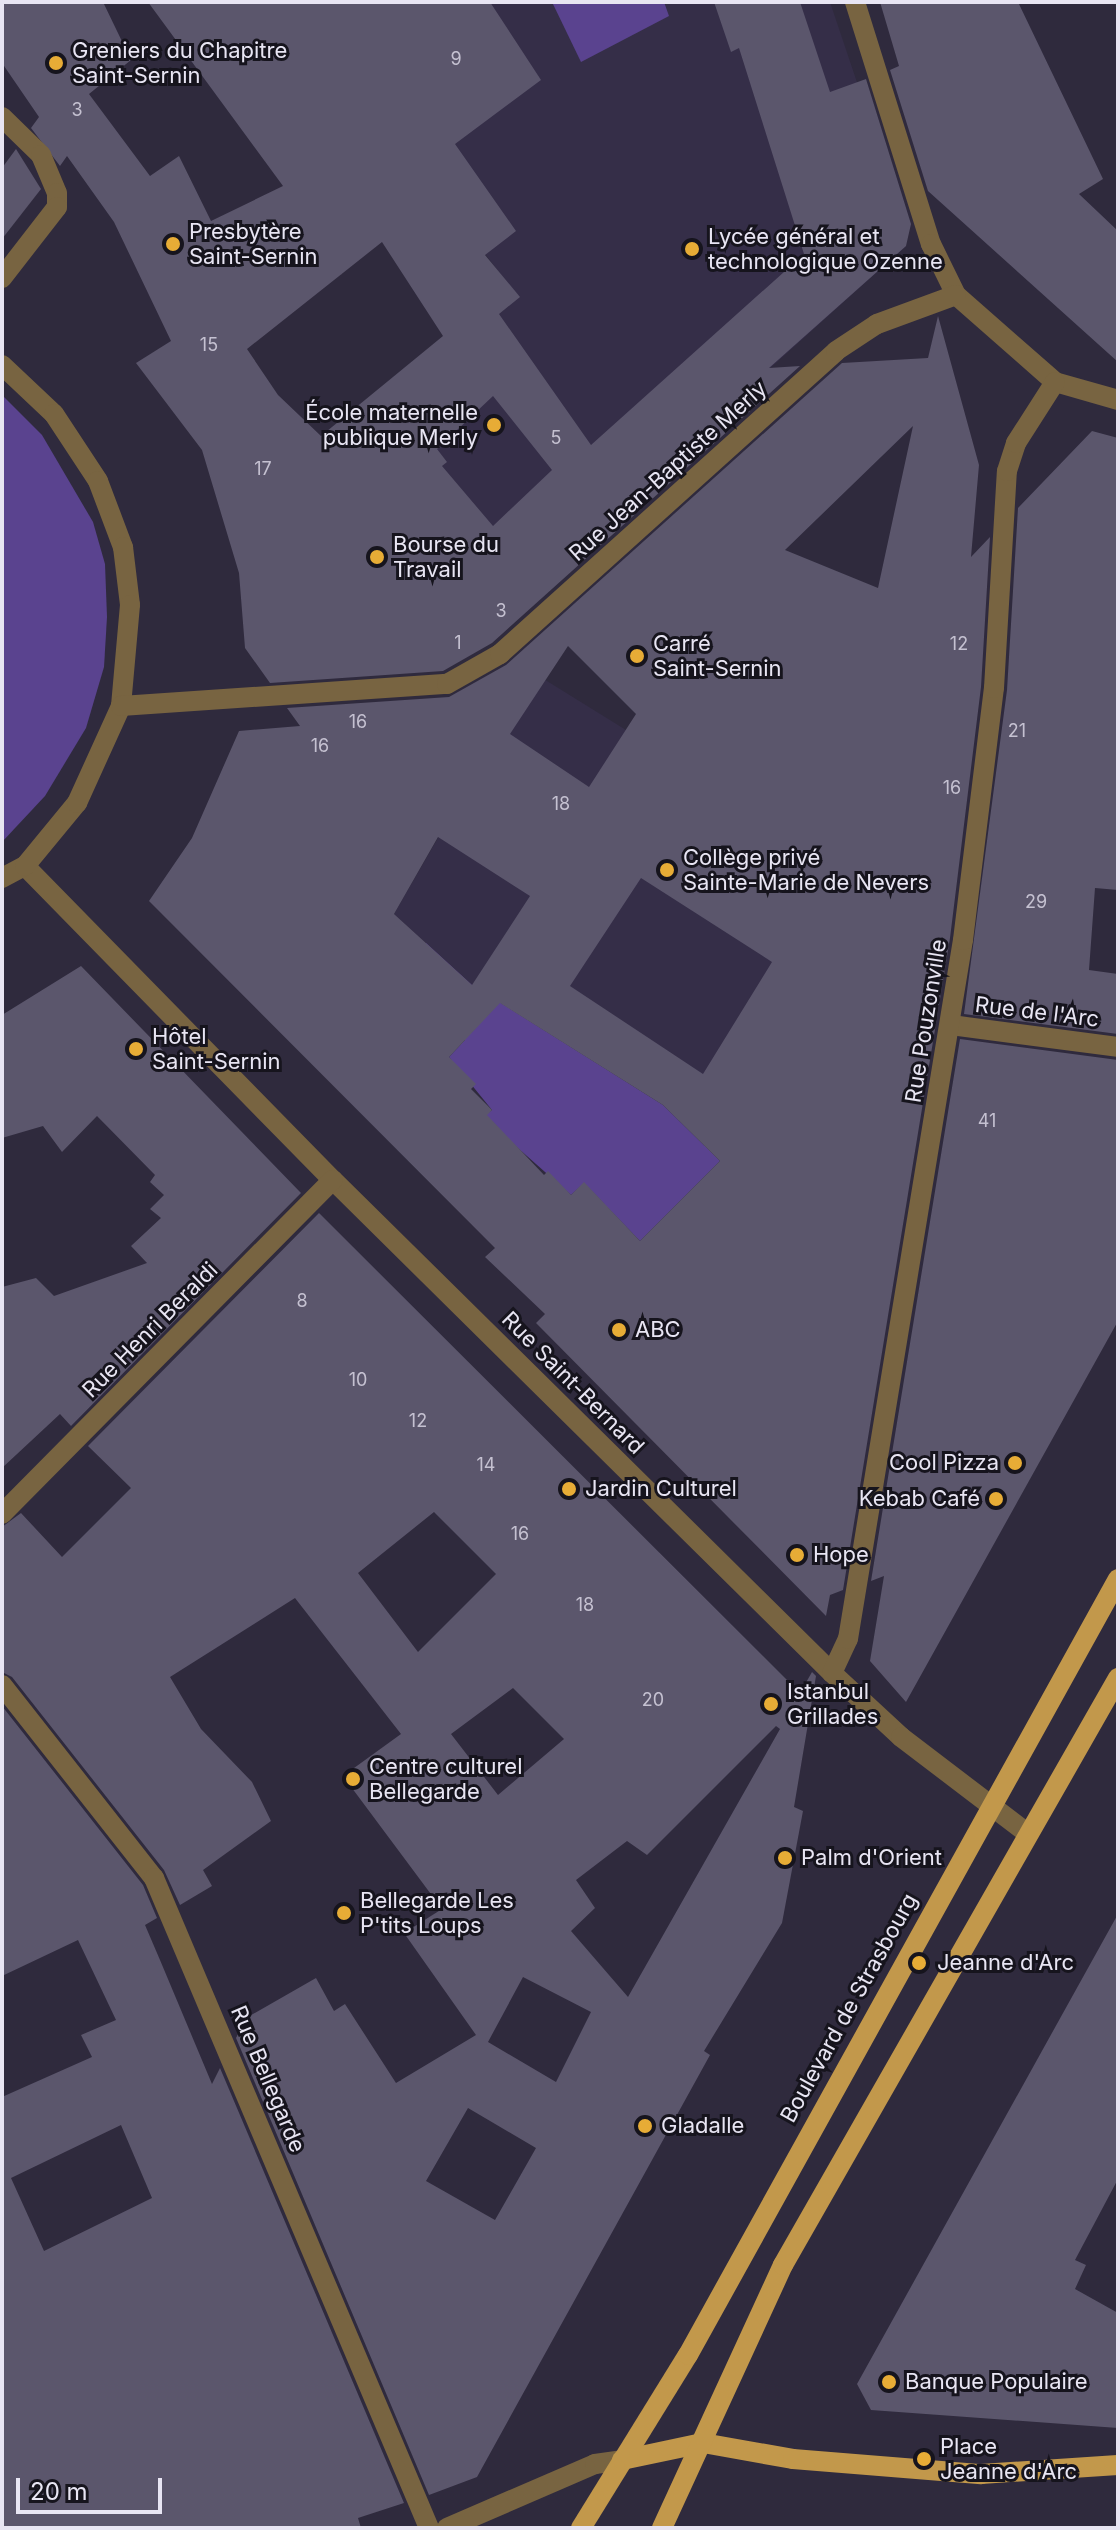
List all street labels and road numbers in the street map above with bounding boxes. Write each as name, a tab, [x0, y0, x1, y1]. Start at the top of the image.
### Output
street label: Rue Jean-Baptiste Merly	[564, 375, 772, 567]
street label: Rue Pouzonville	[900, 937, 952, 1105]
street label: Rue de l'Arc	[974, 991, 1100, 1033]
street label: Rue Henri Beraldi	[77, 1257, 223, 1403]
street label: Rue Saint-Bernard	[496, 1306, 650, 1460]
street label: Boulevard de Strasbourg	[775, 1889, 923, 2127]
street label: Rue Bellegarde	[225, 2002, 311, 2156]

